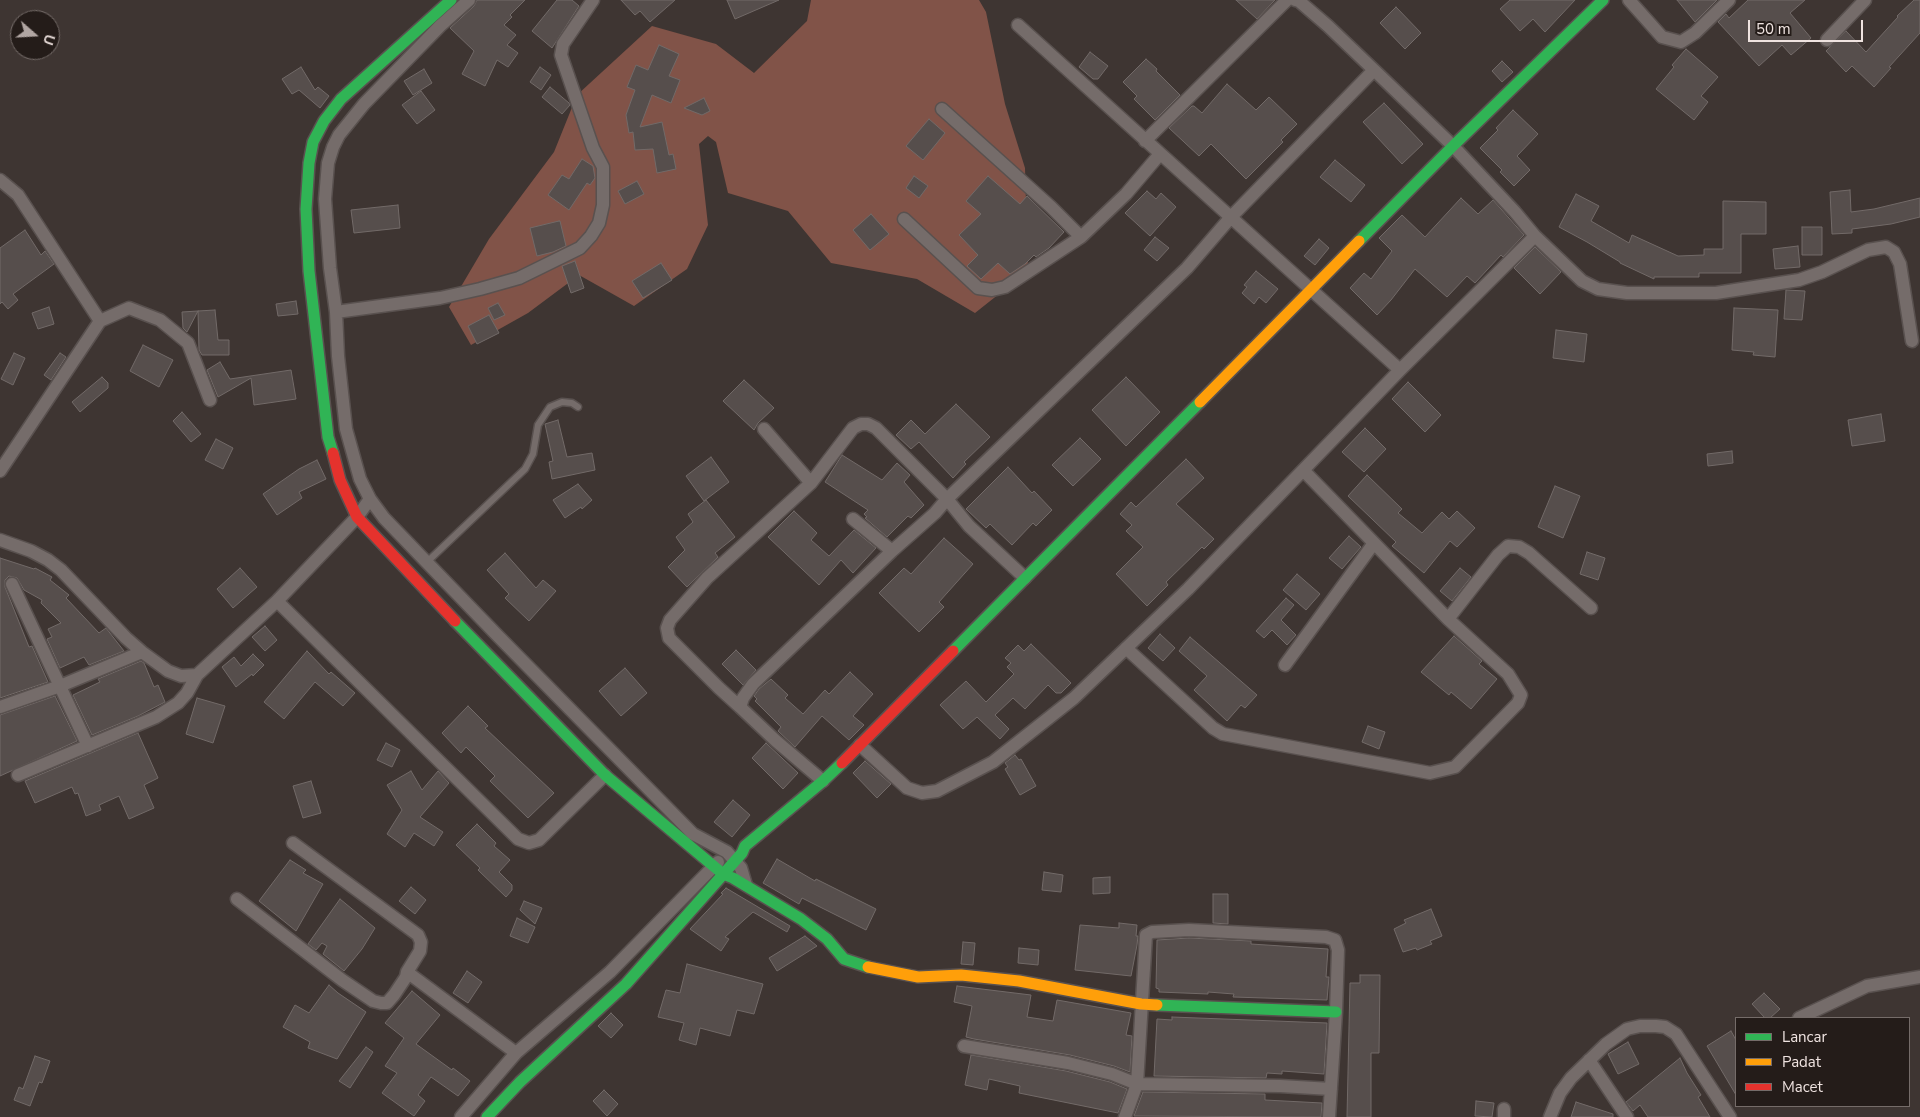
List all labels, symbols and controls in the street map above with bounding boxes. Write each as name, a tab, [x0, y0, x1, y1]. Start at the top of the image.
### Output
north arrow	[10, 10, 60, 60]
scale bar	[1750, 10, 1865, 42]
text: 50 m	[1756, 19, 1791, 39]
text: U	[38, 32, 59, 48]
legend	[1735, 1017, 1910, 1107]
text: Lancar	[1782, 1027, 1827, 1047]
text: Padat	[1782, 1052, 1821, 1072]
text: Macet	[1782, 1077, 1823, 1097]

